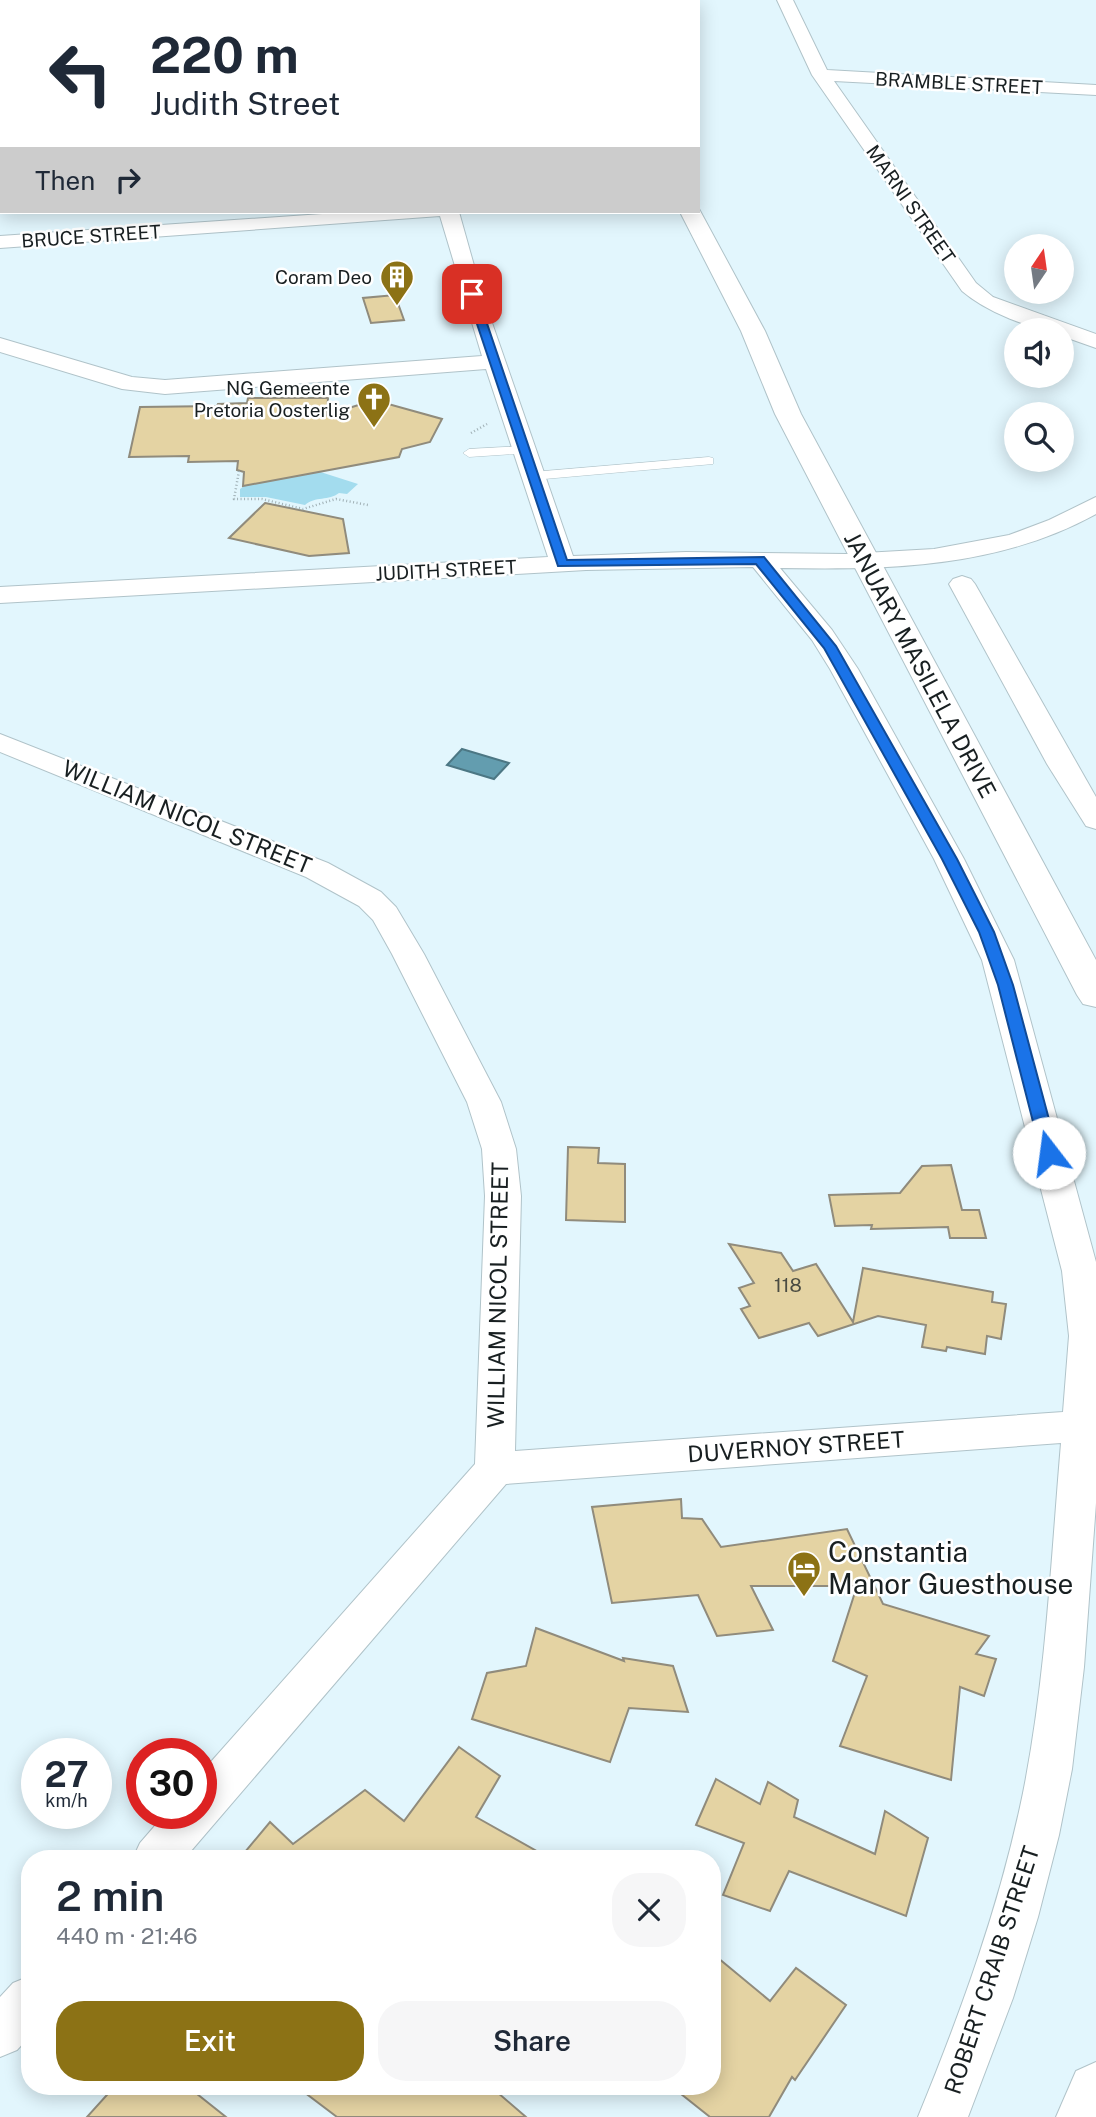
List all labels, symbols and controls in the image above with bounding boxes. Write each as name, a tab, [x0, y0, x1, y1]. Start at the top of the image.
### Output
text: 220 m	[150, 26, 299, 84]
icon: left	[35, 28, 126, 119]
street label: BRAMBLE STREET	[874, 68, 1044, 98]
text: Judith Street	[150, 85, 340, 122]
street label: MARNI STREET	[862, 141, 960, 267]
icon: right	[109, 161, 147, 199]
text: Then	[35, 165, 95, 196]
street label: BRUCE STREET	[20, 220, 162, 252]
north arrow	[1004, 234, 1074, 304]
map controls	[1004, 234, 1074, 472]
building icon: Coram Deo	[378, 258, 416, 307]
pin	[442, 264, 502, 324]
place label: Coram Deo	[275, 266, 372, 288]
icon: arrive	[453, 275, 491, 313]
button: sound	[1004, 318, 1074, 388]
place label: NG Gemeente Pretoria Oosterlig	[194, 377, 350, 421]
church icon: NG Gemeente Pretoria Oosterlig	[355, 380, 393, 429]
button: search	[1004, 402, 1074, 472]
street label: JANUARY MASILELA DRIVE	[839, 527, 1002, 802]
street label: JUDITH STREET	[375, 555, 517, 585]
street label: WILLIAM NICOL STREET	[59, 754, 316, 879]
position arrow	[1012, 1116, 1086, 1190]
street label: WILLIAM NICOL STREET	[482, 1161, 513, 1428]
house number: 118	[774, 1274, 802, 1296]
street label: DUVERNOY STREET	[687, 1425, 906, 1468]
place label: Constantia Manor Guesthouse	[828, 1535, 1073, 1600]
hotel icon: Constantia Manor Guesthouse	[785, 1549, 823, 1598]
speed limit sign: 30	[126, 1738, 217, 1829]
text: 27	[44, 1754, 89, 1795]
text: km/h	[45, 1790, 88, 1811]
street label: ROBERT CRAIB STREET	[939, 1842, 1044, 2097]
text: 2 min	[56, 1871, 164, 1920]
button: close	[612, 1873, 686, 1947]
text: 440 m · 21:46	[56, 1922, 198, 1949]
button: Exit	[56, 2001, 364, 2081]
button: Share	[378, 2001, 686, 2081]

